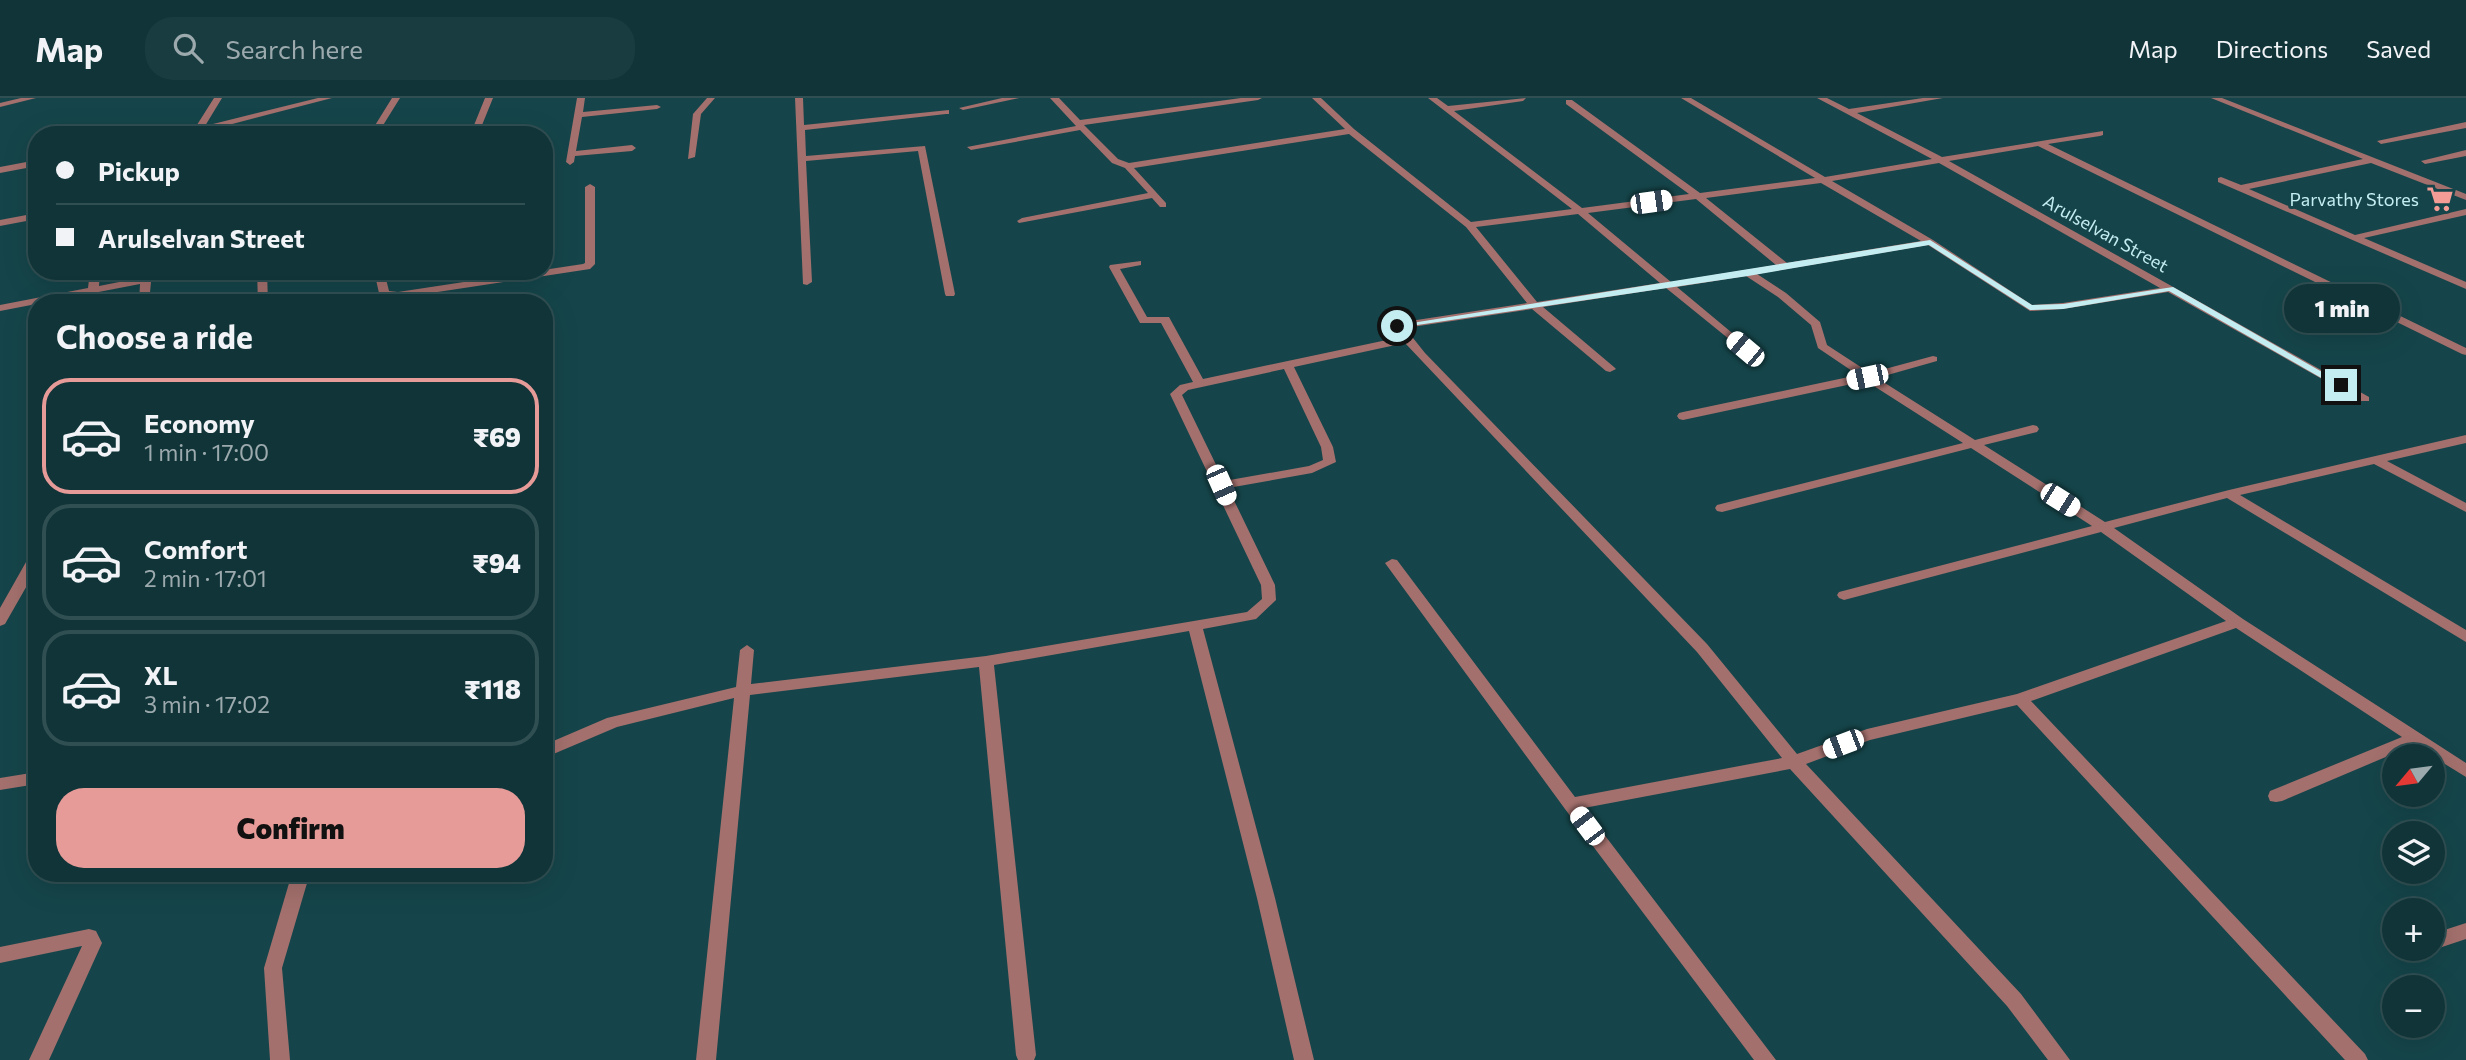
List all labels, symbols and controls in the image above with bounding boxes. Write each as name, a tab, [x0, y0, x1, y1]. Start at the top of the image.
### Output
search box	[145, 17, 635, 80]
text: Map	[35, 28, 103, 69]
icon: search	[169, 29, 207, 67]
text: Search here	[225, 33, 363, 64]
text: Map	[2128, 34, 2178, 63]
text: Directions	[2216, 34, 2328, 63]
text: Saved	[2366, 34, 2431, 63]
text: Pickup	[98, 155, 180, 186]
supermarket icon: Parvathy Stores	[2425, 184, 2455, 214]
place label: Parvathy Stores	[2289, 188, 2419, 210]
car	[1629, 189, 1674, 215]
street label: Arulselvan Street	[2040, 190, 2172, 276]
text: Arulselvan Street	[98, 222, 305, 253]
callout: 1 min	[2283, 284, 2399, 332]
text: 1 min	[2314, 294, 2370, 322]
route start	[1381, 310, 1413, 342]
text: Choose a ride	[56, 316, 253, 356]
car	[1723, 327, 1768, 371]
car	[1845, 362, 1890, 392]
route end	[2325, 369, 2357, 401]
icon: car	[60, 405, 123, 468]
text: Economy	[144, 407, 255, 438]
text: ₹69	[473, 421, 521, 452]
text: 1 min · 17:00	[144, 438, 269, 466]
car	[1203, 462, 1240, 508]
car	[2037, 480, 2084, 520]
icon: car	[60, 531, 123, 594]
text: Comfort	[144, 533, 247, 564]
text: ₹94	[472, 547, 521, 578]
text: 2 min · 17:01	[144, 564, 267, 592]
icon: car	[60, 657, 123, 720]
text: XL	[144, 659, 178, 690]
text: ₹118	[464, 673, 521, 704]
text: 3 min · 17:02	[144, 690, 270, 718]
car	[1820, 727, 1867, 761]
north arrow	[2382, 744, 2445, 807]
map controls	[2382, 744, 2445, 1038]
button: Confirm	[56, 788, 525, 868]
car	[1566, 803, 1609, 849]
button: layers	[2382, 821, 2445, 884]
button: +	[2382, 898, 2445, 961]
button: −	[2382, 975, 2445, 1038]

